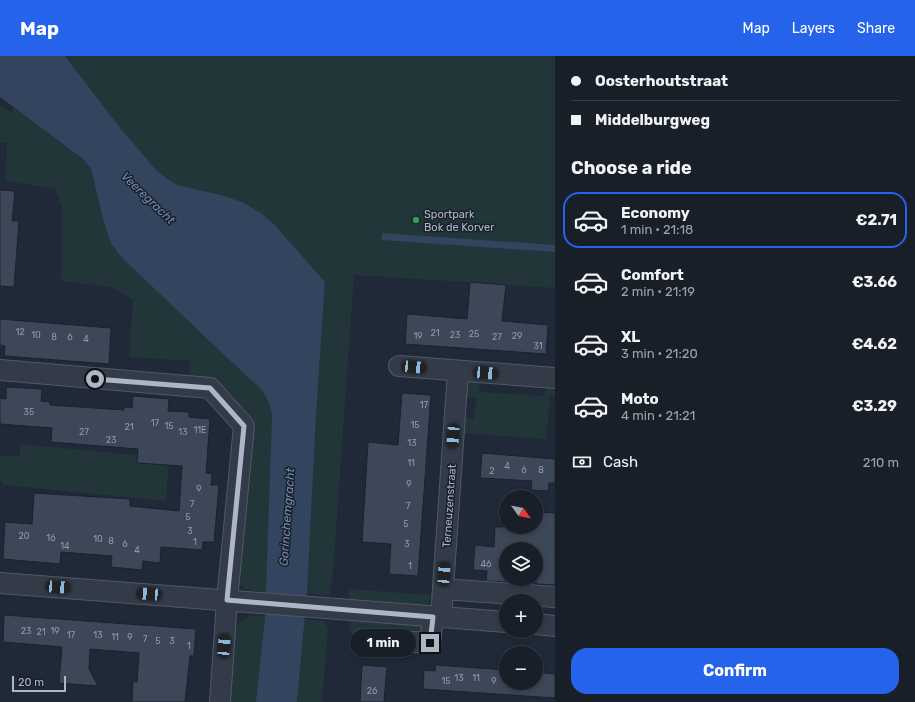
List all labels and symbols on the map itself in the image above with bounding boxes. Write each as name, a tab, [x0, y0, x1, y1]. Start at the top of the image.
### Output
water label: Veeregracht	[118, 169, 178, 227]
place label: Sportpark Bok de Korver	[424, 208, 495, 234]
marker: Sportpark Bok de Korver	[411, 215, 421, 225]
house number: 12	[15, 327, 25, 337]
house number: 21	[430, 328, 440, 338]
house number: 25	[469, 329, 479, 339]
house number: 10	[31, 330, 41, 340]
house number: 23	[450, 330, 460, 340]
house number: 19	[413, 331, 423, 341]
house number: 29	[512, 331, 522, 341]
house number: 8	[51, 332, 57, 342]
house number: 6	[67, 332, 73, 342]
house number: 27	[492, 332, 502, 342]
house number: 4	[83, 334, 89, 344]
house number: 31	[533, 341, 543, 351]
car	[402, 360, 426, 374]
car	[474, 366, 498, 380]
route start	[86, 370, 104, 388]
house number: 17	[420, 400, 429, 410]
house number: 35	[24, 407, 34, 417]
house number: 17	[151, 418, 160, 428]
house number: 15	[410, 420, 420, 430]
house number: 15	[164, 421, 174, 431]
house number: 21	[124, 422, 134, 432]
car	[446, 424, 460, 448]
house number: 11E	[193, 425, 207, 435]
house number: 27	[79, 427, 89, 437]
house number: 13	[178, 427, 188, 437]
house number: 23	[106, 435, 116, 445]
house number: 13	[407, 438, 417, 448]
house number: 11	[407, 458, 415, 468]
house number: 4	[504, 461, 510, 471]
street label: Terneuzenstraat	[440, 463, 459, 548]
house number: 6	[521, 465, 527, 475]
house number: 8	[538, 465, 544, 475]
house number: 2	[489, 466, 495, 476]
water label: Gorinchemgracht	[277, 467, 297, 567]
house number: 9	[406, 479, 412, 489]
house number: 9	[196, 484, 202, 494]
north arrow	[499, 490, 543, 534]
house number: 7	[190, 499, 195, 509]
house number: 7	[406, 501, 411, 511]
house number: 5	[185, 512, 191, 522]
house number: 5	[403, 519, 409, 529]
house number: 3	[187, 526, 193, 536]
house number: 20	[19, 531, 30, 541]
house number: 16	[46, 533, 56, 543]
house number: 10	[93, 534, 103, 544]
house number: 8	[108, 536, 114, 546]
house number: 1	[193, 537, 197, 547]
house number: 6	[122, 539, 128, 549]
house number: 3	[404, 539, 410, 549]
house number: 14	[60, 541, 70, 551]
house number: 4	[134, 545, 140, 555]
house number: 46	[480, 559, 492, 569]
house number: 1	[408, 561, 412, 571]
car	[437, 562, 451, 586]
car	[46, 580, 70, 594]
car	[137, 587, 161, 601]
house number: 23	[21, 626, 31, 636]
house number: 19	[50, 626, 60, 636]
house number: 21	[36, 627, 46, 637]
callout: 1 min	[350, 629, 416, 657]
house number: 17	[67, 630, 76, 640]
house number: 13	[93, 630, 103, 640]
house number: 11	[111, 632, 119, 642]
house number: 9	[127, 632, 133, 642]
house number: 7	[143, 634, 148, 644]
car	[217, 634, 231, 658]
route end	[421, 634, 439, 652]
house number: 5	[155, 636, 161, 646]
house number: 3	[169, 636, 175, 646]
house number: 1	[187, 641, 191, 651]
house number: 13	[454, 673, 464, 683]
house number: 11	[472, 673, 480, 683]
scale bar	[12, 674, 66, 693]
house number: 15	[441, 676, 451, 686]
house number: 9	[491, 676, 497, 686]
house number: 26	[367, 686, 378, 696]

